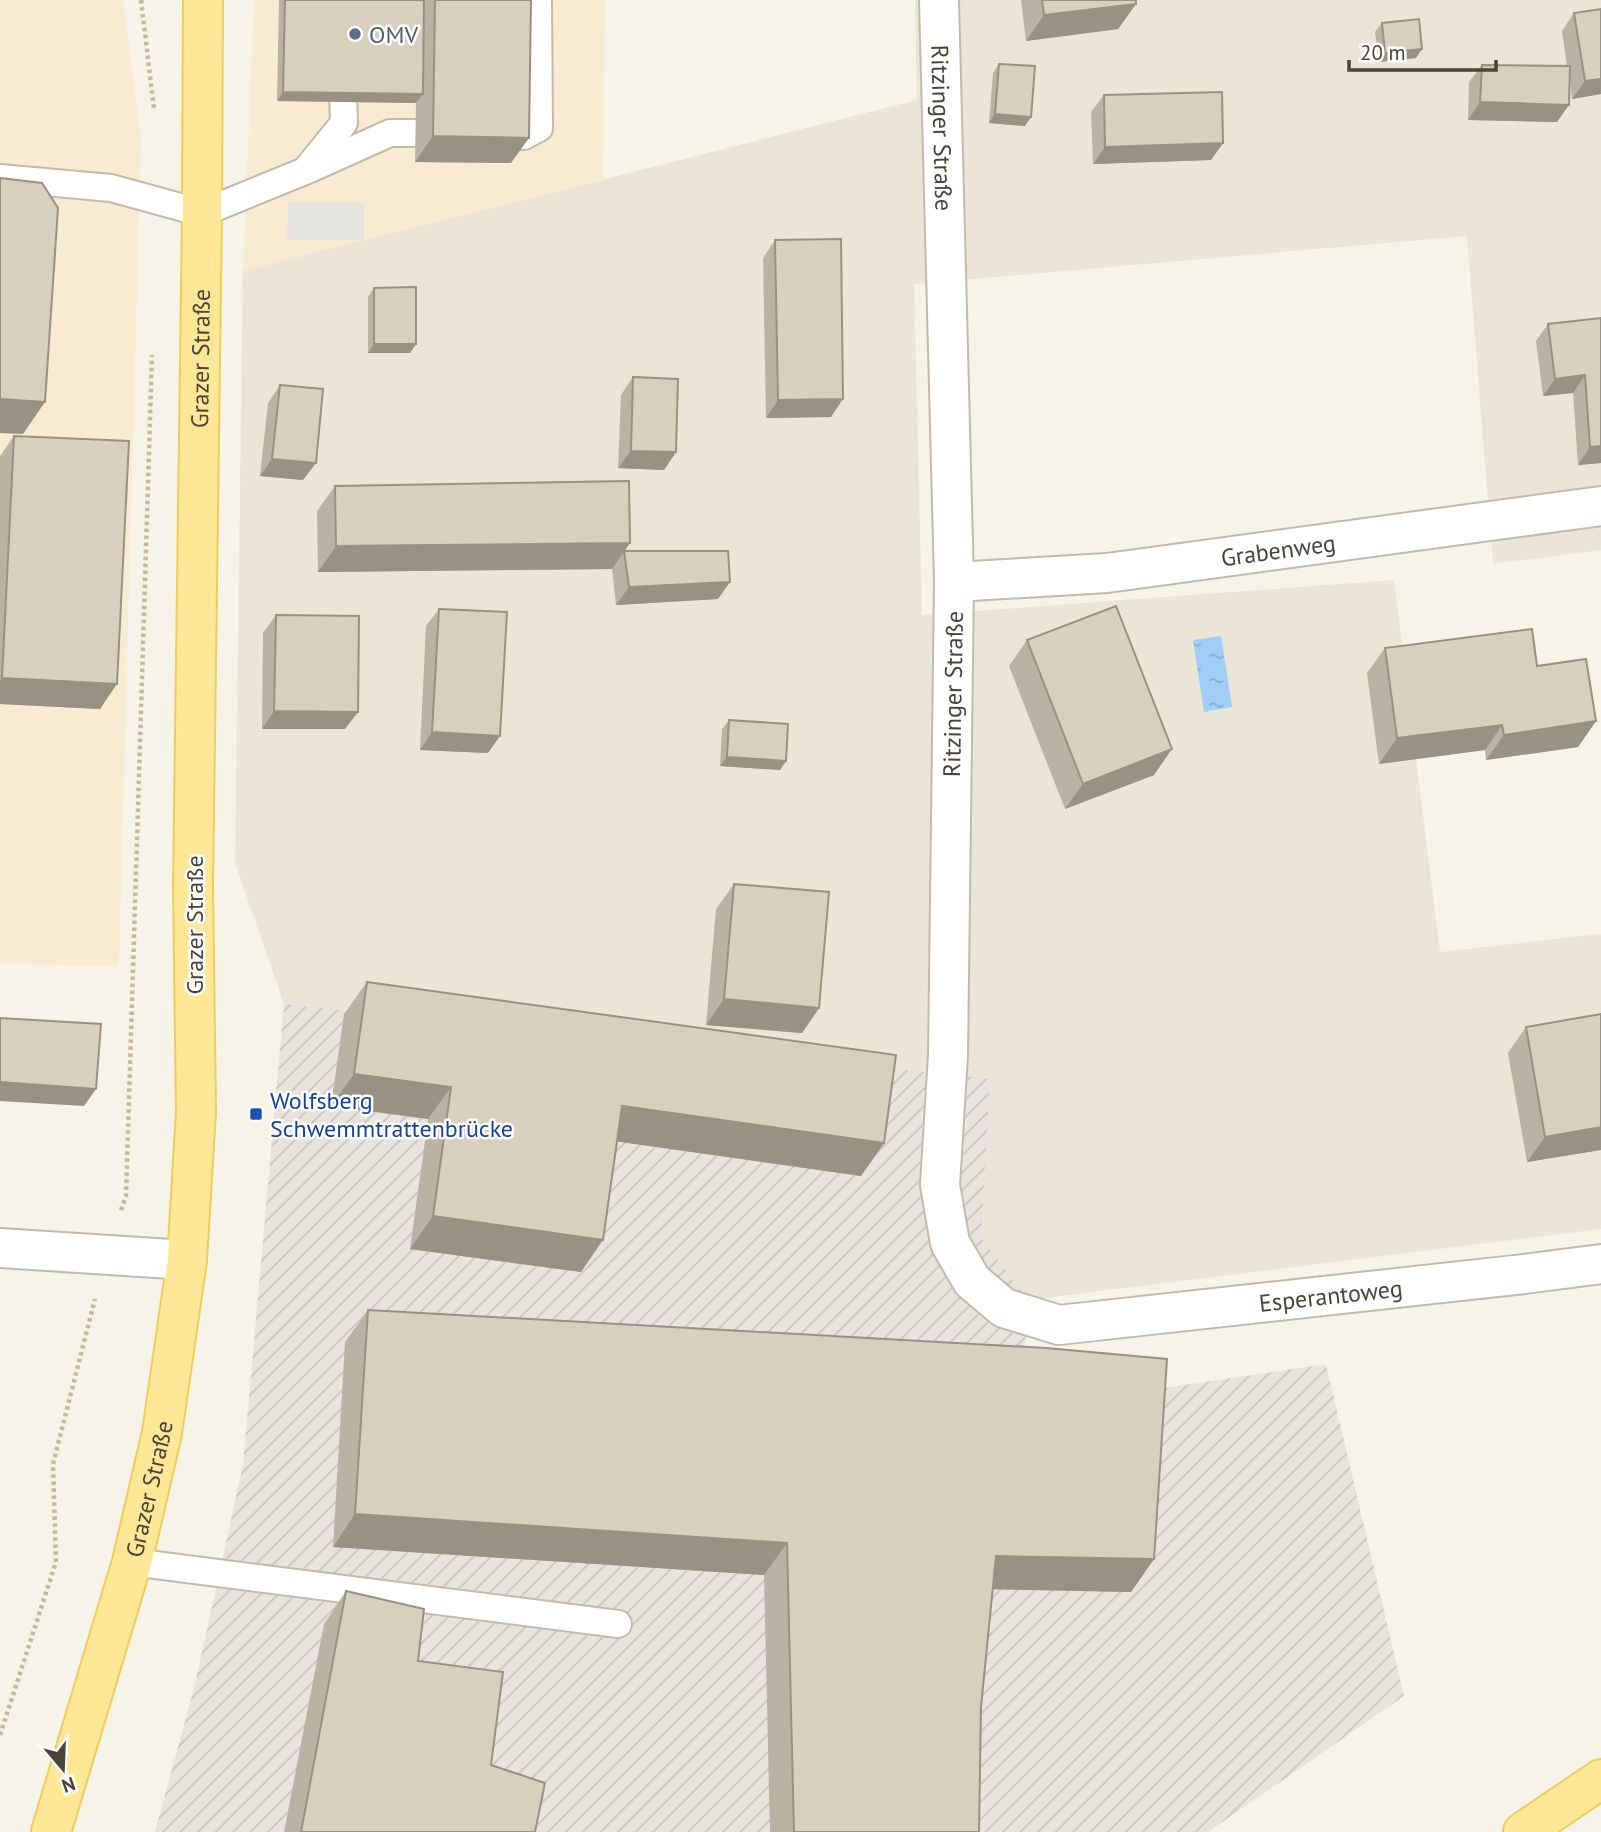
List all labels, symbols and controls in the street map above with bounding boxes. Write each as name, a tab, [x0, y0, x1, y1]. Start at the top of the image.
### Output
place label: OMV	[369, 19, 418, 50]
marker: OMV	[347, 26, 363, 42]
scale bar	[1349, 28, 1496, 72]
text: 20 m	[1360, 39, 1406, 66]
street label: Ritzinger Straße	[925, 44, 960, 211]
street label: Grazer Straße	[184, 289, 216, 428]
street label: Grabenweg	[1219, 527, 1337, 573]
street label: Ritzinger Straße	[936, 611, 970, 777]
street label: Grazer Straße	[179, 855, 210, 995]
place label: Wolfsberg Schwemmtrattenbrücke	[270, 1085, 513, 1144]
marker: Wolfsberg Schwemmtrattenbrücke	[248, 1106, 264, 1122]
street label: Esperantoweg	[1257, 1272, 1404, 1318]
street label: Grazer Straße	[118, 1419, 179, 1560]
north arrow	[28, 1734, 98, 1804]
text: N	[59, 1772, 78, 1798]

